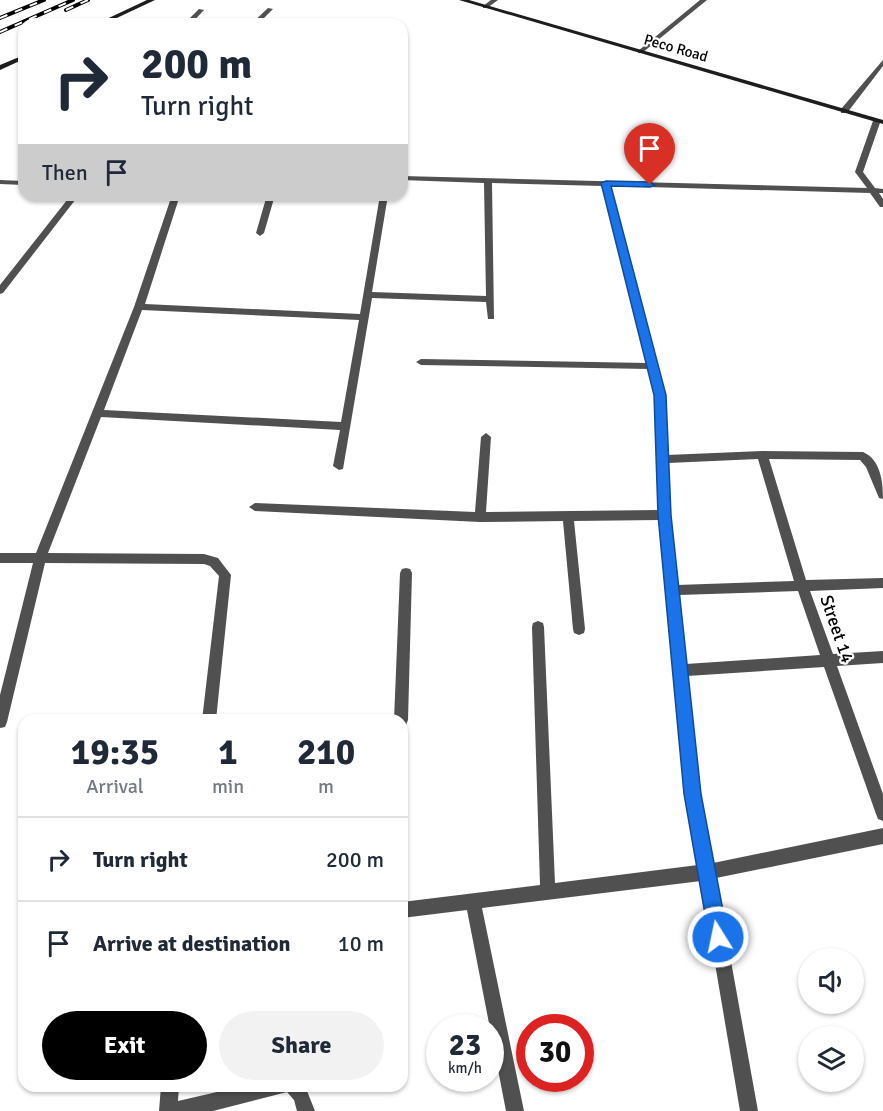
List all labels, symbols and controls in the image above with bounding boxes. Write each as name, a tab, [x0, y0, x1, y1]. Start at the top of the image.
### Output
street label: Peco Road	[642, 30, 710, 66]
text: 200 m	[141, 39, 252, 90]
icon: right	[42, 42, 120, 120]
text: Turn right	[141, 90, 254, 123]
pin	[624, 123, 675, 185]
icon: arrive	[633, 132, 666, 165]
icon: arrive	[100, 156, 133, 189]
text: Then	[42, 159, 88, 186]
street label: Street 14	[815, 592, 859, 666]
text: 19:35	[71, 730, 159, 775]
text: 1	[218, 730, 238, 775]
text: 210	[297, 730, 355, 775]
text: Arrival	[86, 774, 144, 799]
text: min	[212, 774, 244, 799]
text: m	[318, 774, 334, 799]
icon: right	[42, 843, 75, 876]
text: Turn right	[93, 846, 188, 873]
text: 200 m	[326, 846, 384, 873]
position arrow	[686, 905, 750, 969]
icon: arrive	[42, 927, 75, 960]
text: Arrive at destination	[93, 930, 290, 957]
text: 10 m	[338, 930, 384, 957]
map controls	[798, 948, 864, 1092]
button: sound	[798, 948, 864, 1014]
button: Exit	[42, 1011, 207, 1080]
button: Share	[219, 1011, 384, 1080]
speed limit sign: 30	[516, 1014, 594, 1092]
button: layers	[798, 1026, 864, 1092]
text: 23	[449, 1027, 481, 1064]
text: km/h	[448, 1059, 482, 1077]

